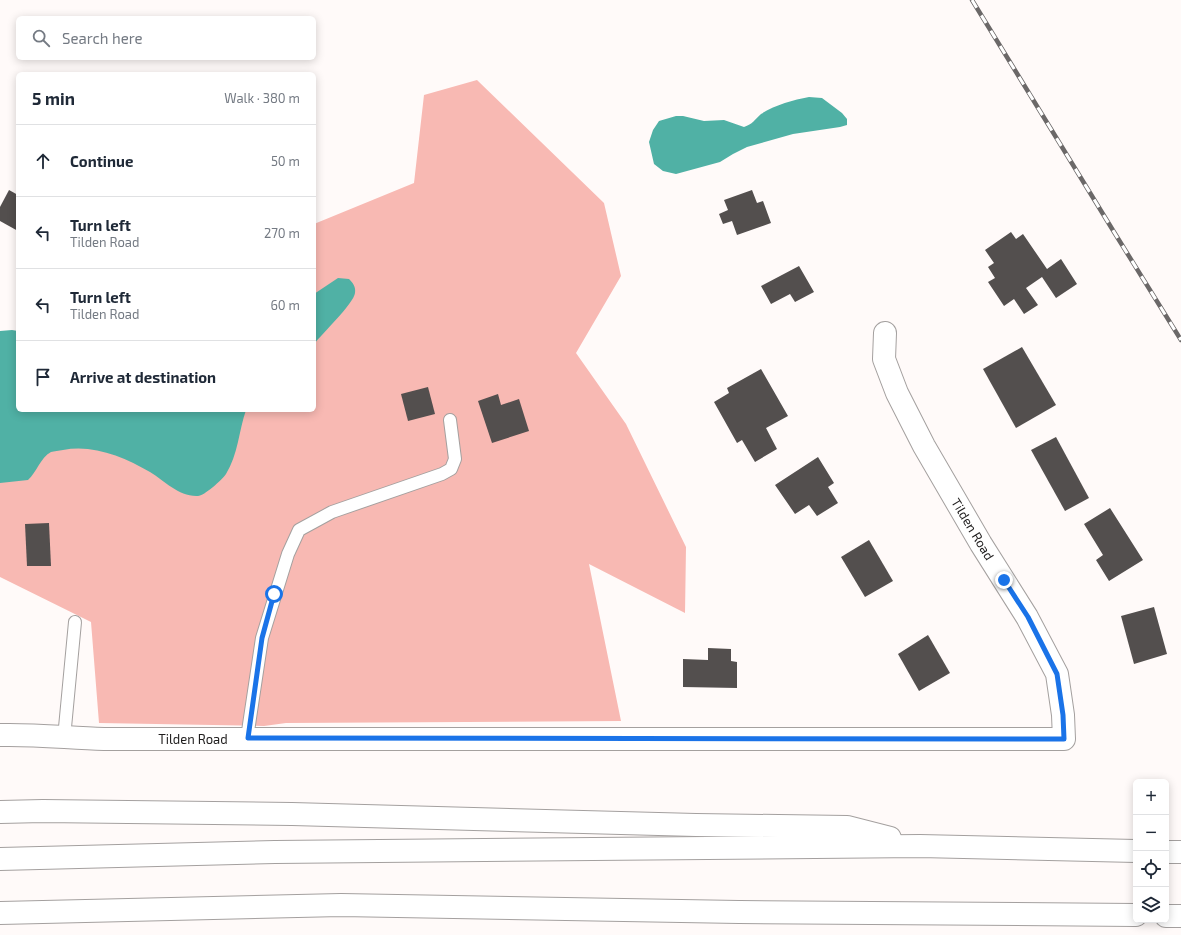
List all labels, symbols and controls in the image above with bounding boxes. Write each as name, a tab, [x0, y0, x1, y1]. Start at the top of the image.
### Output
search box	[16, 16, 316, 60]
icon: search	[30, 27, 52, 49]
text: Search here	[62, 29, 143, 47]
text: 5 min	[32, 88, 75, 108]
text: Walk · 380 m	[224, 90, 300, 106]
icon: ahead	[32, 150, 54, 172]
text: Continue	[70, 152, 133, 170]
text: 50 m	[271, 153, 300, 169]
text: Turn left	[70, 216, 131, 234]
icon: left	[32, 222, 54, 244]
text: 270 m	[264, 225, 300, 241]
text: Tilden Road	[70, 234, 139, 250]
text: Turn left	[70, 288, 131, 306]
icon: left	[32, 294, 54, 316]
text: 60 m	[270, 297, 300, 313]
text: Tilden Road	[70, 306, 139, 322]
icon: arrive	[32, 366, 54, 388]
text: Arrive at destination	[70, 368, 216, 386]
street label: Tilden Road	[948, 495, 998, 563]
route end	[995, 571, 1013, 589]
route start	[265, 585, 283, 603]
street label: Tilden Road	[158, 731, 228, 747]
map controls	[1133, 779, 1169, 923]
button: +	[1133, 779, 1169, 815]
button: −	[1133, 815, 1169, 851]
button: locate	[1133, 851, 1169, 887]
button: layers	[1133, 887, 1169, 923]

